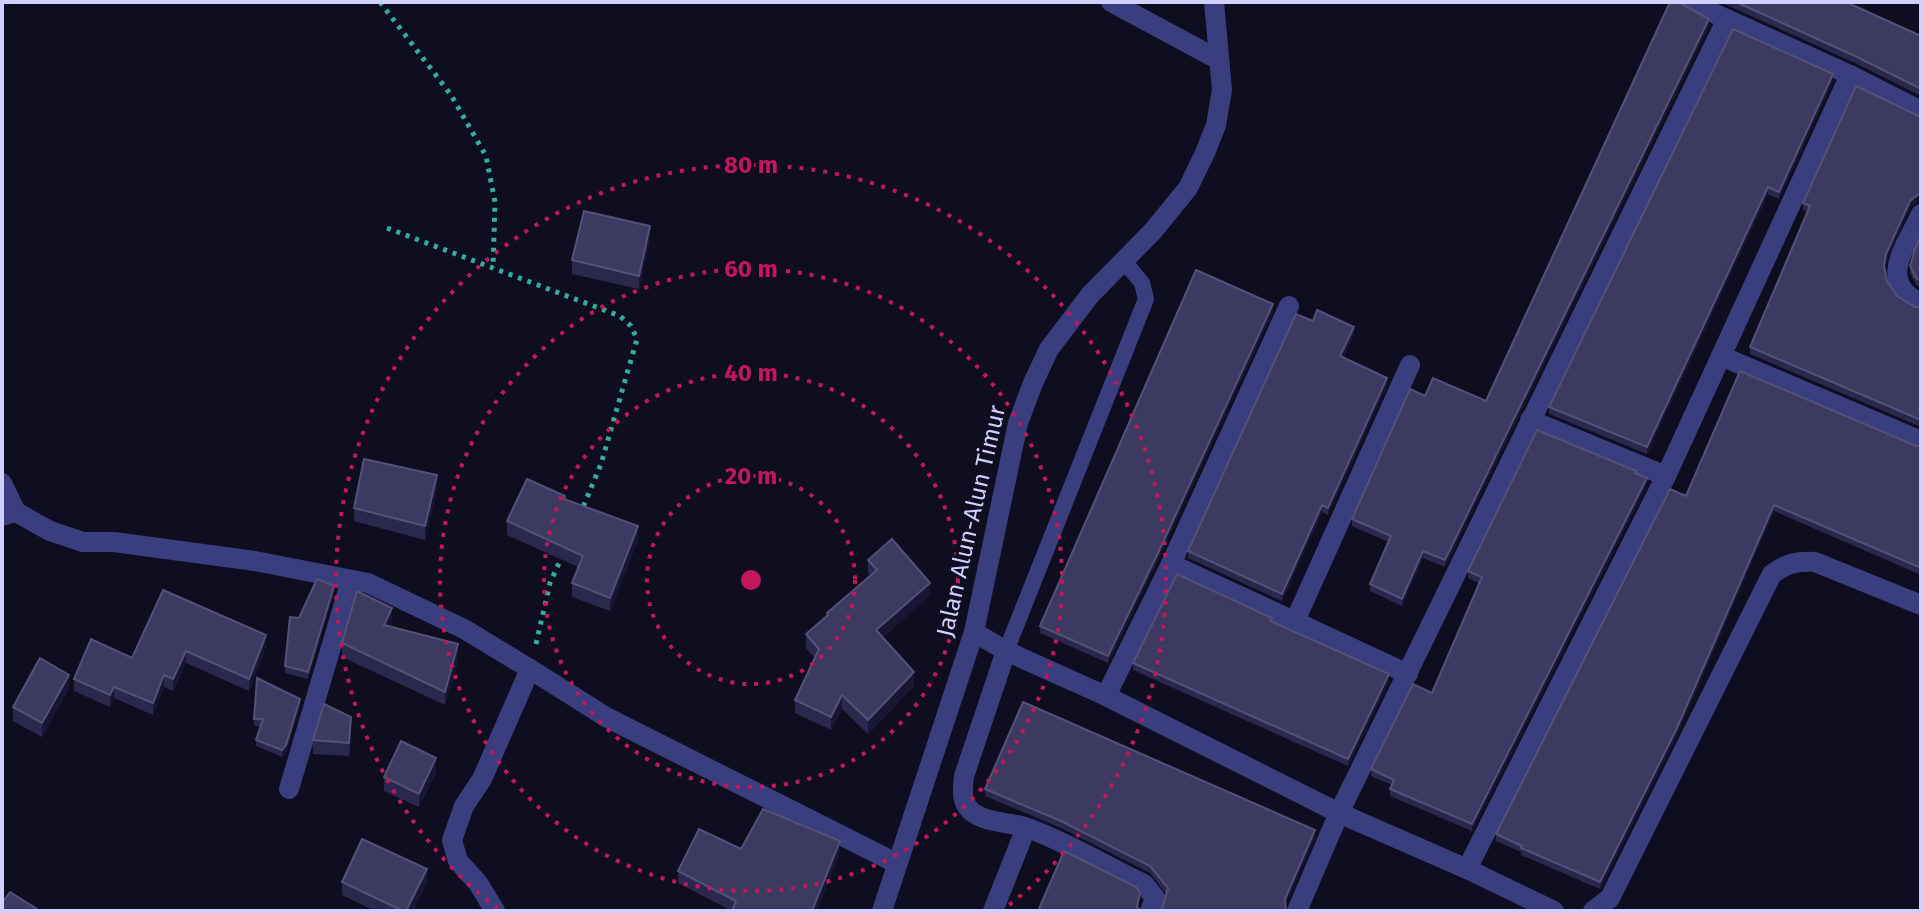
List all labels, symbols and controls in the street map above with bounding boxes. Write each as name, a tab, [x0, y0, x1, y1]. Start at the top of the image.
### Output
text: 80 m	[724, 151, 778, 179]
text: 60 m	[724, 255, 778, 283]
text: 40 m	[724, 359, 778, 387]
street label: Jalan Alun-Alun Timur	[931, 402, 1011, 640]
text: 20 m	[725, 462, 777, 490]
centre of rings	[737, 566, 765, 594]

